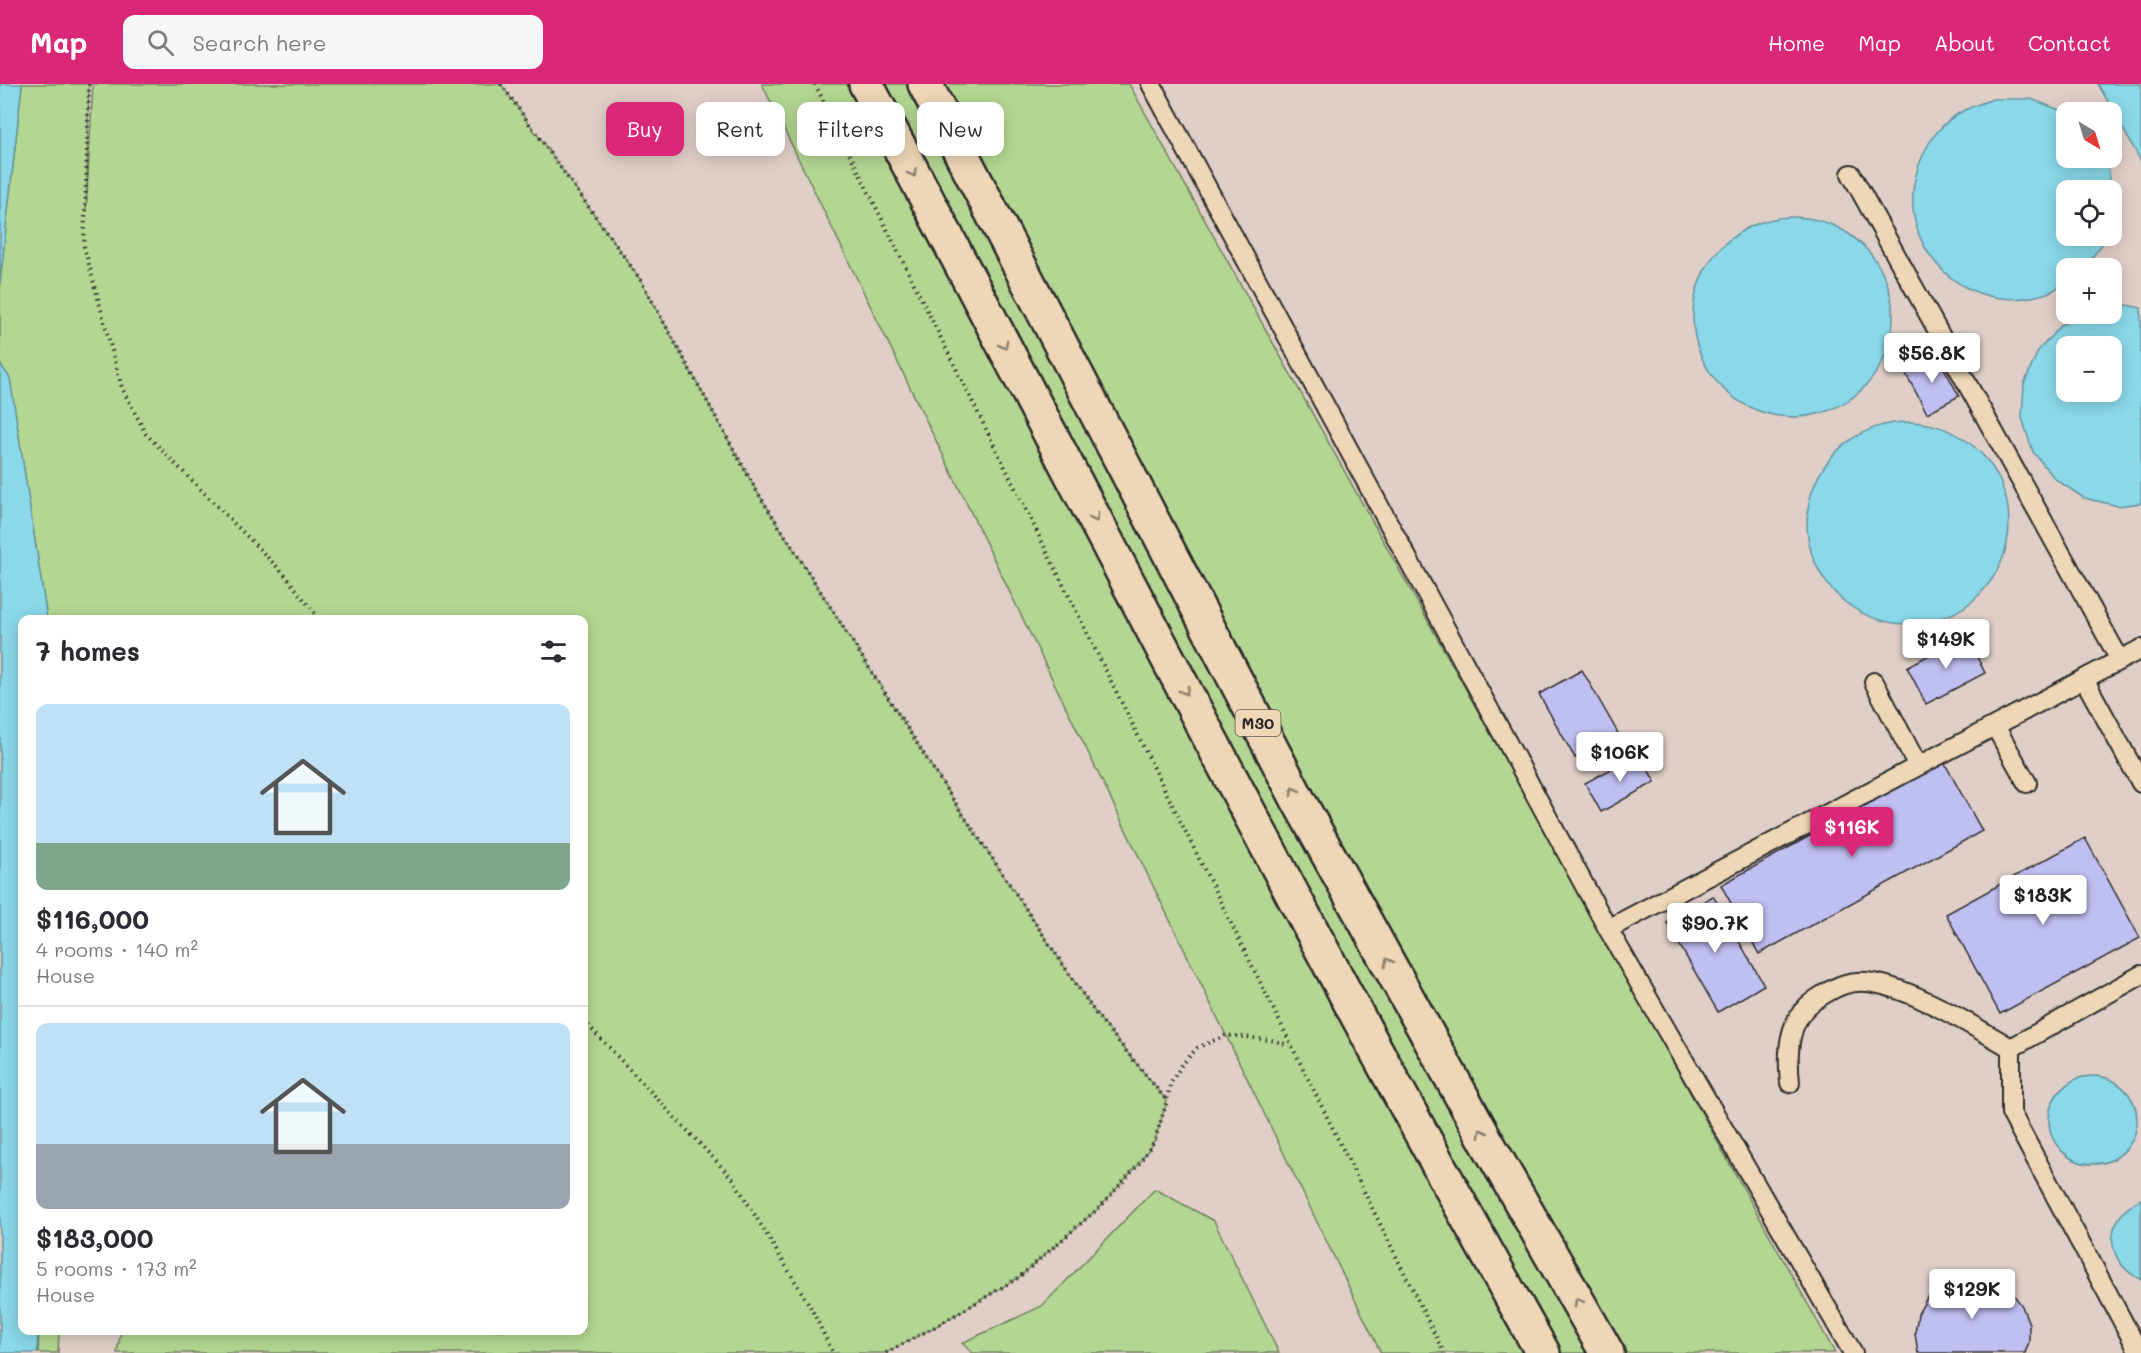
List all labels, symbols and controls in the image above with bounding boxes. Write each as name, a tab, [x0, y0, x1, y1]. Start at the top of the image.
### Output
search box	[123, 15, 543, 69]
text: Map	[30, 24, 87, 60]
icon: search	[144, 26, 177, 59]
text: Search here	[192, 28, 326, 57]
text: Home	[1768, 29, 1825, 56]
text: Map	[1858, 29, 1901, 56]
text: About	[1934, 29, 1995, 56]
text: Contact	[2028, 29, 2111, 56]
chip: Buy	[606, 102, 684, 156]
chip: Rent	[696, 102, 785, 156]
chip: Filters	[797, 102, 905, 156]
chip: New	[917, 102, 1004, 156]
north arrow	[2056, 102, 2122, 168]
map controls	[2056, 102, 2122, 402]
one-way arrow	[906, 166, 917, 177]
button: locate	[2056, 180, 2122, 246]
button: +	[2056, 258, 2122, 324]
pin: $56.8K	[1883, 333, 1981, 384]
button: −	[2056, 336, 2122, 402]
one-way arrow	[997, 339, 1009, 350]
text: $56.8K	[1898, 339, 1966, 365]
one-way arrow	[1088, 511, 1099, 522]
pin: $149K	[1904, 619, 1988, 670]
text: $149K	[1916, 625, 1976, 651]
text: 7 homes	[36, 634, 140, 668]
icon: filters	[537, 635, 570, 668]
one-way arrow	[1178, 684, 1189, 695]
road number: M30	[1236, 710, 1280, 736]
pin: $106K	[1578, 732, 1662, 783]
text: $106K	[1590, 738, 1650, 764]
icon: home	[249, 743, 357, 851]
one-way arrow	[1290, 787, 1301, 797]
pin: $116K	[1810, 807, 1894, 858]
text: $116K	[1824, 813, 1880, 839]
pin: $183K	[2001, 875, 2085, 926]
text: $183K	[2014, 881, 2072, 907]
text: $116,000	[36, 902, 149, 936]
pin: $90.7K	[1666, 903, 1764, 954]
text: $90.7K	[1681, 909, 1749, 935]
text: 4 rooms · 140 m²	[36, 936, 198, 962]
one-way arrow	[1384, 958, 1395, 968]
text: House	[36, 962, 95, 988]
icon: home	[249, 1062, 357, 1170]
one-way arrow	[1478, 1128, 1489, 1139]
text: $183,000	[36, 1221, 153, 1255]
text: 5 rooms · 173 m²	[36, 1255, 197, 1281]
pin: $129K	[1930, 1269, 2014, 1320]
text: $129K	[1943, 1275, 2001, 1301]
text: House	[36, 1281, 95, 1307]
one-way arrow	[1574, 1298, 1585, 1308]

